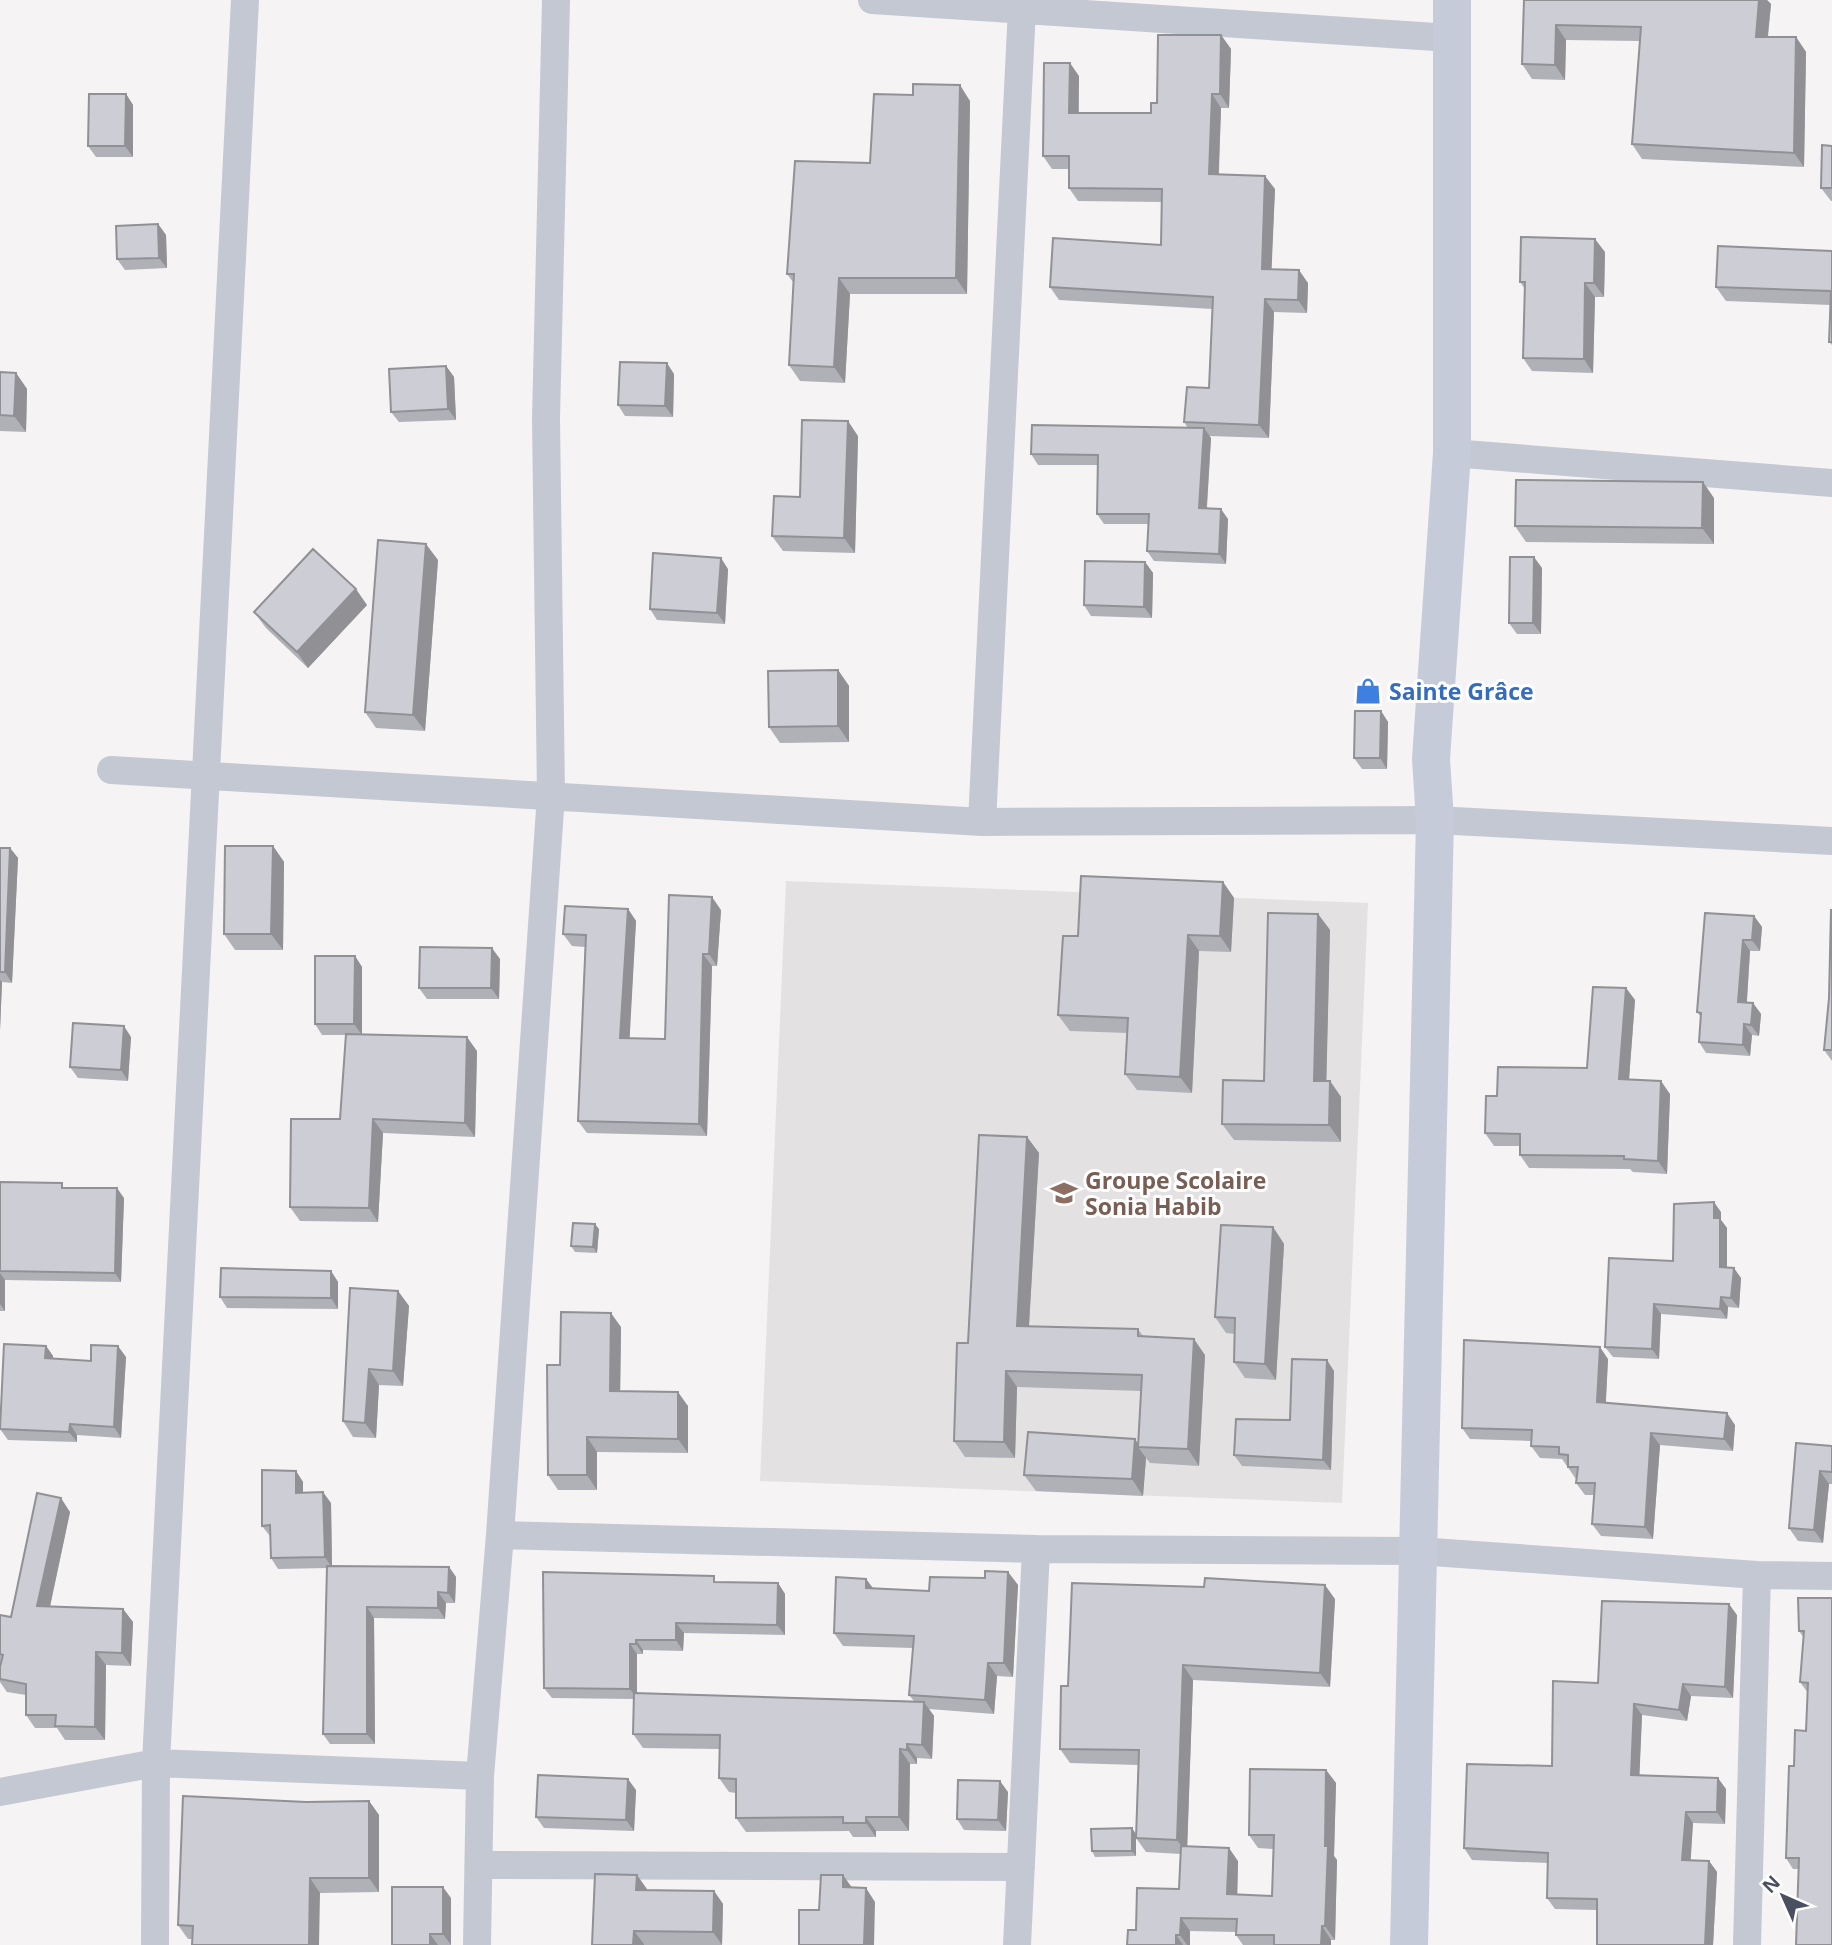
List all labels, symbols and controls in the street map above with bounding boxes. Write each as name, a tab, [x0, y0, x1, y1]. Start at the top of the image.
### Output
place label: Sainte Grâce	[1389, 675, 1534, 707]
shop icon: Sainte Grâce	[1353, 676, 1383, 706]
place label: Groupe Scolaire Sonia Habib	[1085, 1164, 1266, 1222]
school or university icon: Groupe Scolaire Sonia Habib	[1049, 1178, 1079, 1208]
north arrow	[1748, 1861, 1818, 1931]
text: N	[1756, 1869, 1786, 1899]

